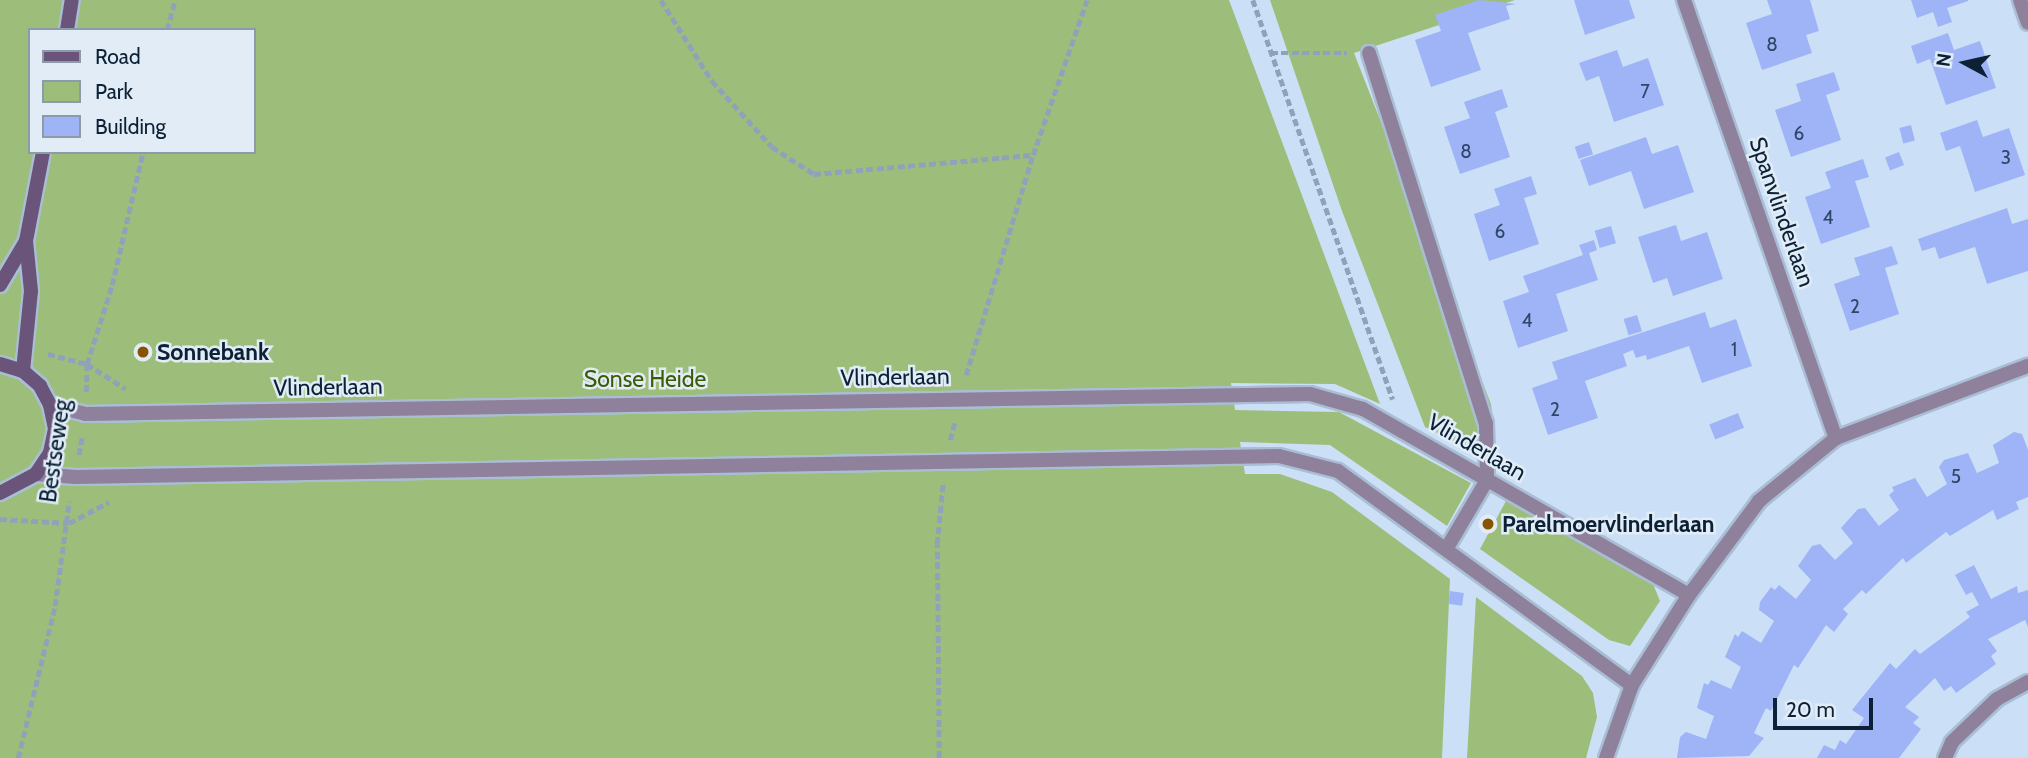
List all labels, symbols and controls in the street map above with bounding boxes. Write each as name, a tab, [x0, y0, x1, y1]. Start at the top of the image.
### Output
legend	[28, 28, 256, 154]
north arrow	[1930, 28, 2000, 98]
house number: 8	[1766, 34, 1778, 56]
text: Road	[95, 44, 141, 69]
text: N	[1931, 52, 1956, 68]
text: Park	[95, 79, 133, 104]
house number: 7	[1640, 81, 1650, 103]
text: Building	[95, 114, 166, 139]
house number: 6	[1794, 123, 1804, 145]
street label: Spanvlinderlaan	[1743, 134, 1821, 290]
house number: 8	[1460, 141, 1472, 163]
house number: 3	[2001, 147, 2011, 169]
house number: 4	[1823, 207, 1833, 229]
house number: 6	[1495, 221, 1505, 243]
house number: 2	[1850, 296, 1860, 318]
house number: 4	[1522, 310, 1532, 332]
place label: Sonnebank	[157, 338, 269, 366]
house number: 1	[1731, 339, 1737, 361]
marker: Sonnebank	[135, 344, 151, 360]
street label: Vlinderlaan	[840, 362, 950, 392]
park label: Sonse Heide	[584, 365, 706, 393]
street label: Vlinderlaan	[273, 372, 383, 402]
street label: Bestseweg	[34, 398, 76, 504]
house number: 2	[1550, 399, 1560, 421]
street label: Vlinderlaan	[1423, 408, 1531, 486]
house number: 5	[1951, 466, 1961, 488]
place label: Parelmoervlinderlaan	[1502, 510, 1715, 538]
marker: Parelmoervlinderlaan	[1480, 516, 1496, 532]
scale bar	[1776, 684, 1876, 728]
text: 20 m	[1786, 697, 1835, 722]

